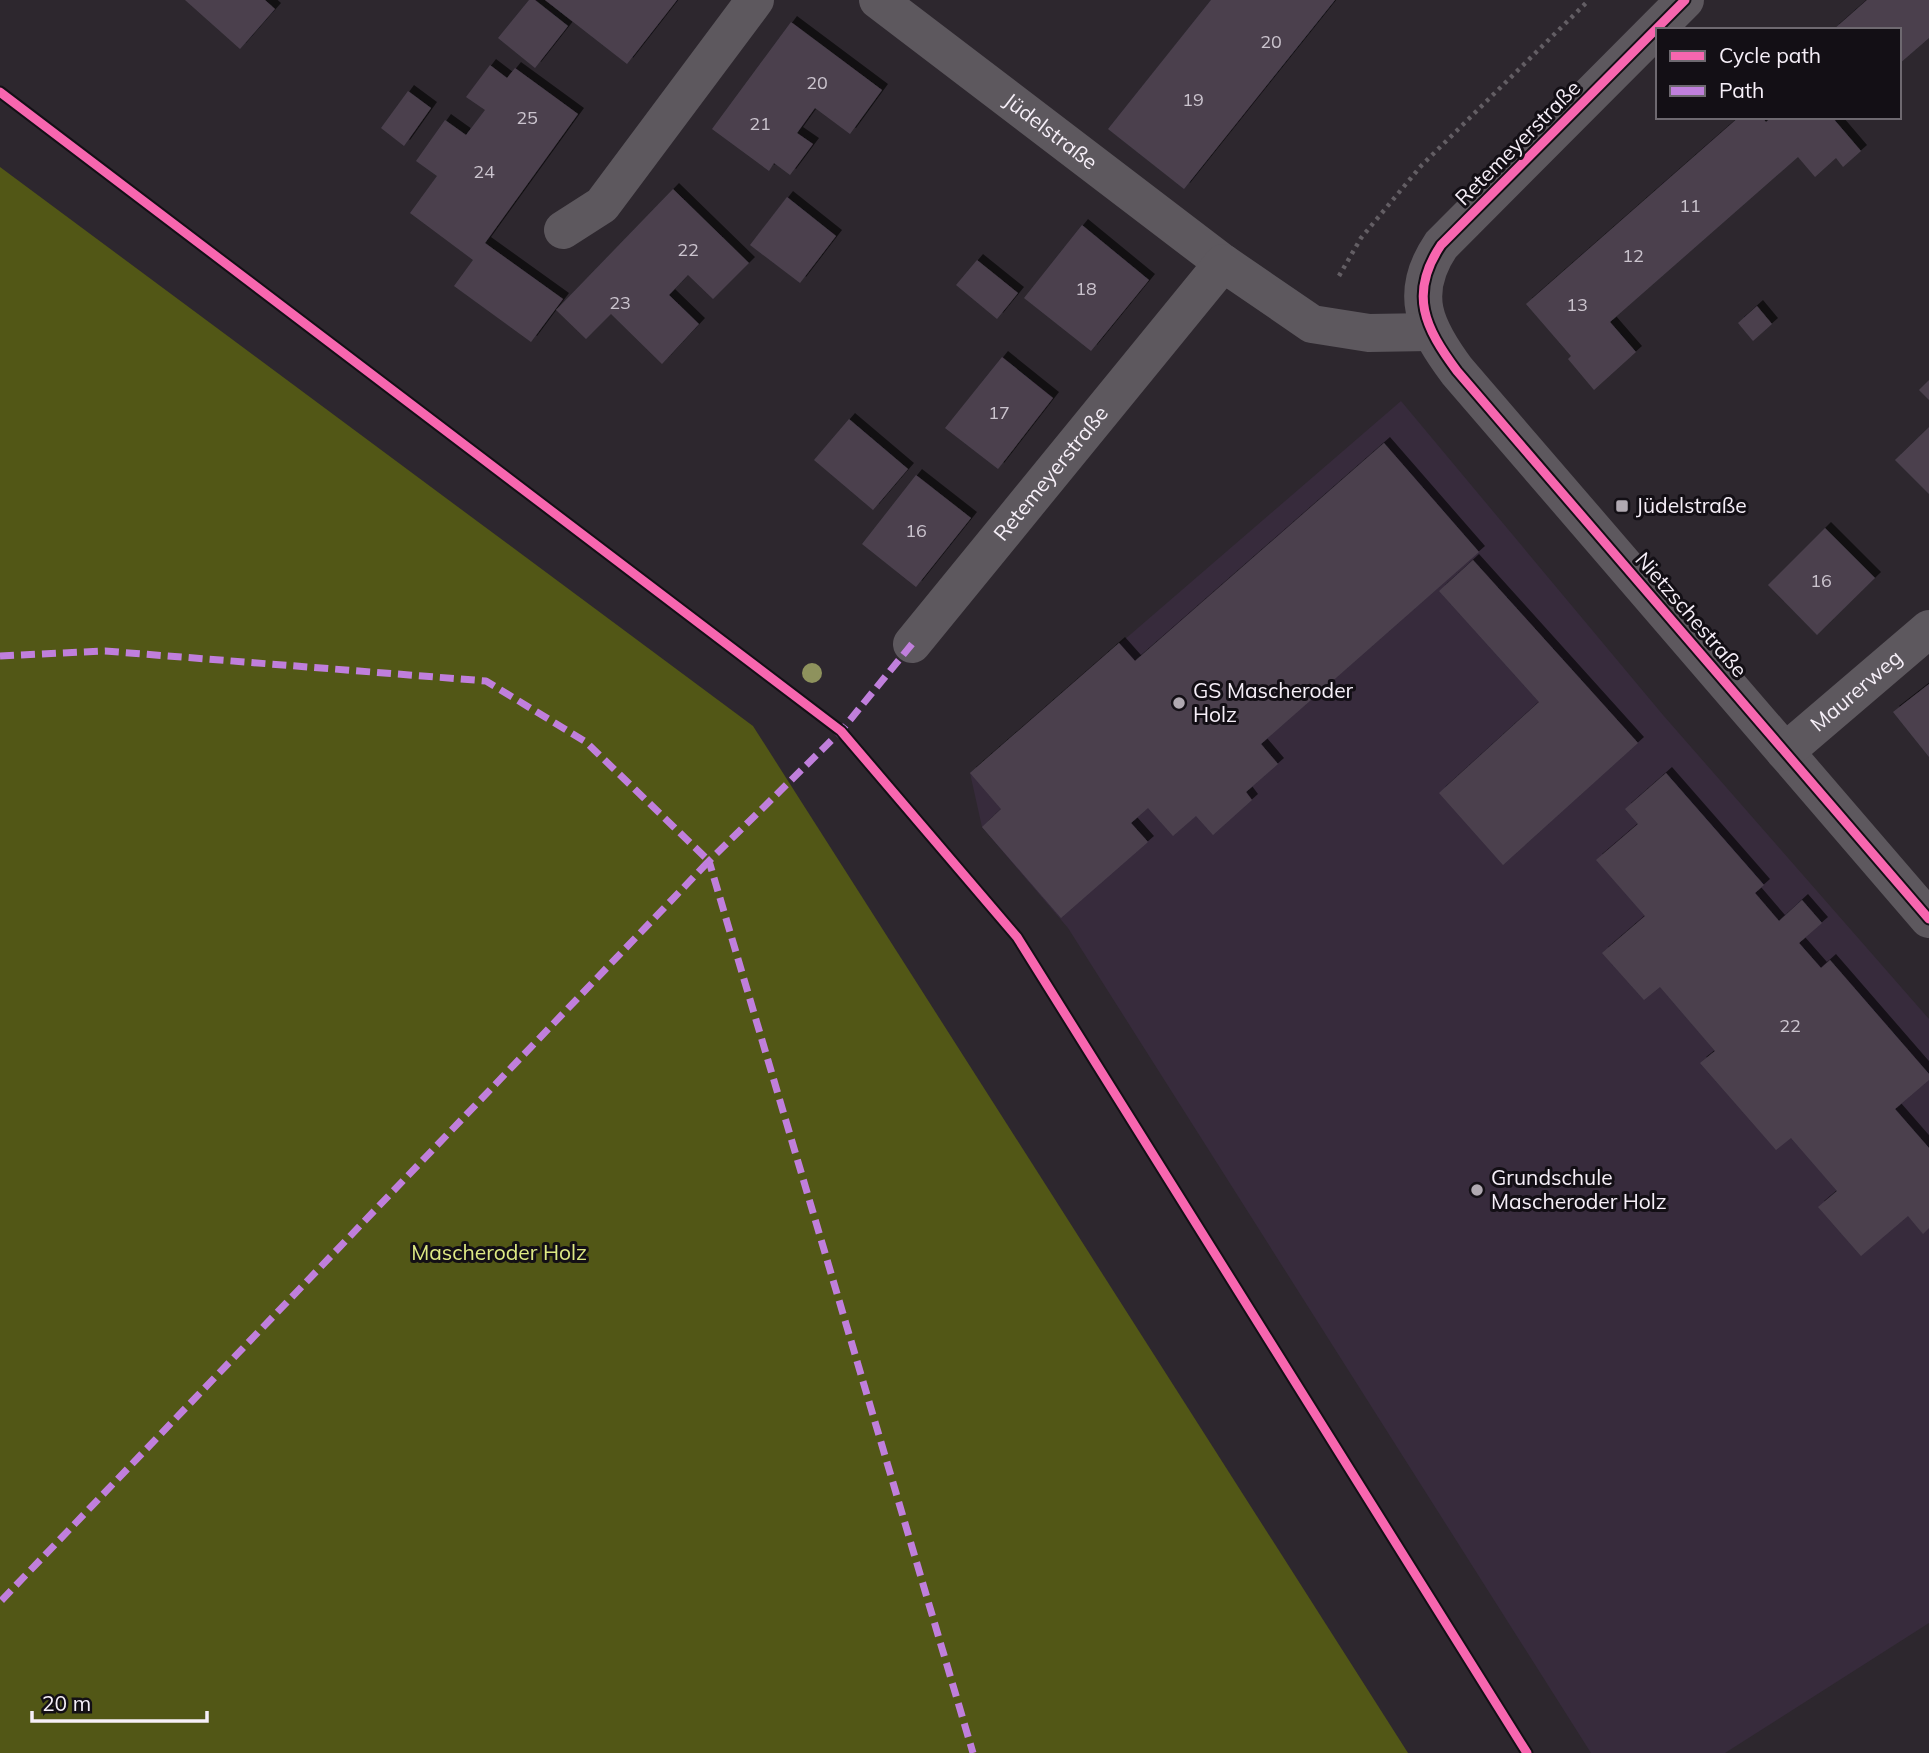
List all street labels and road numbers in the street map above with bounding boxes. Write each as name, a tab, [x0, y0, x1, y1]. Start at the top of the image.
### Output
street label: Retemeyerstraße	[1449, 74, 1585, 210]
street label: Jüdelstraße	[999, 87, 1103, 175]
street label: Retemeyerstraße	[988, 400, 1113, 546]
street label: Nietzschestraße	[1630, 546, 1753, 682]
street label: Maurerweg	[1805, 644, 1907, 737]

